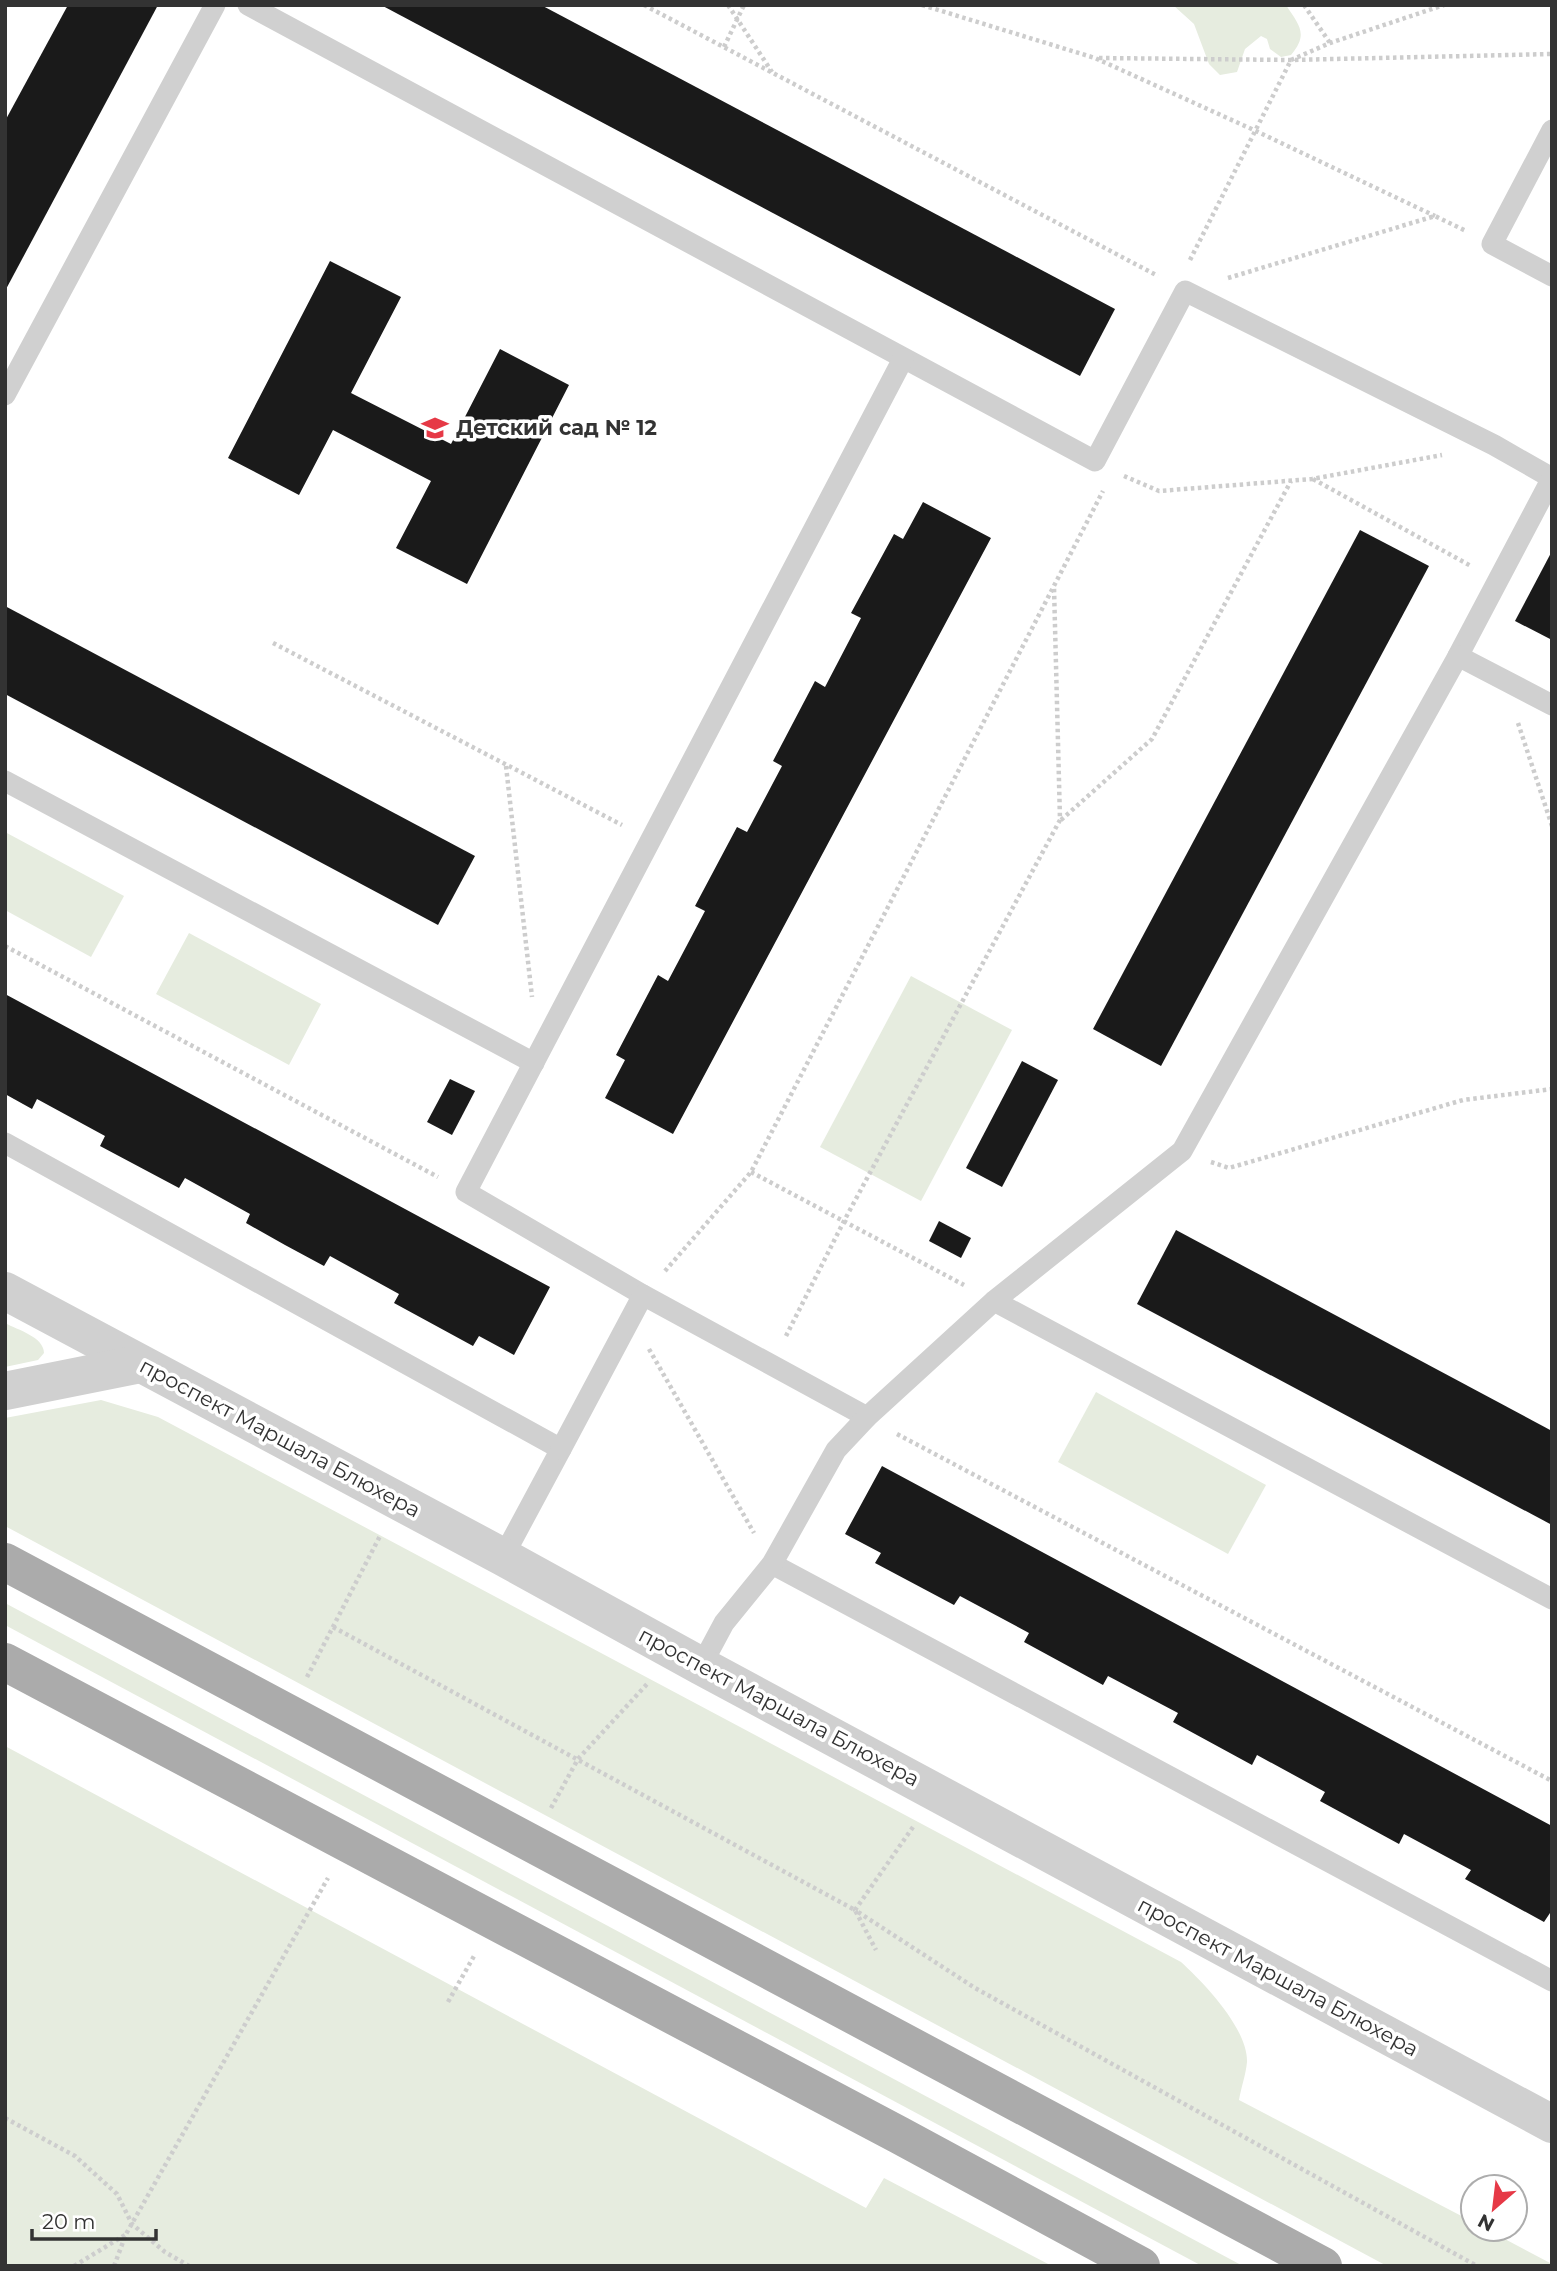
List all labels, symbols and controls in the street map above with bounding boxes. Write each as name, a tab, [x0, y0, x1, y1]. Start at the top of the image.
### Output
school or university icon: Детский сад № 12	[420, 413, 450, 443]
place label: Детский сад № 12	[456, 415, 657, 440]
street label: проспект Маршала Блюхера	[136, 1353, 425, 1522]
street label: проспект Маршала Блюхера	[635, 1622, 924, 1791]
street label: проспект Маршала Блюхера	[1134, 1892, 1423, 2061]
north arrow	[1459, 2173, 1529, 2243]
scale bar	[32, 2198, 156, 2242]
text: 20 m	[42, 2209, 96, 2234]
text: N	[1474, 2209, 1498, 2236]

